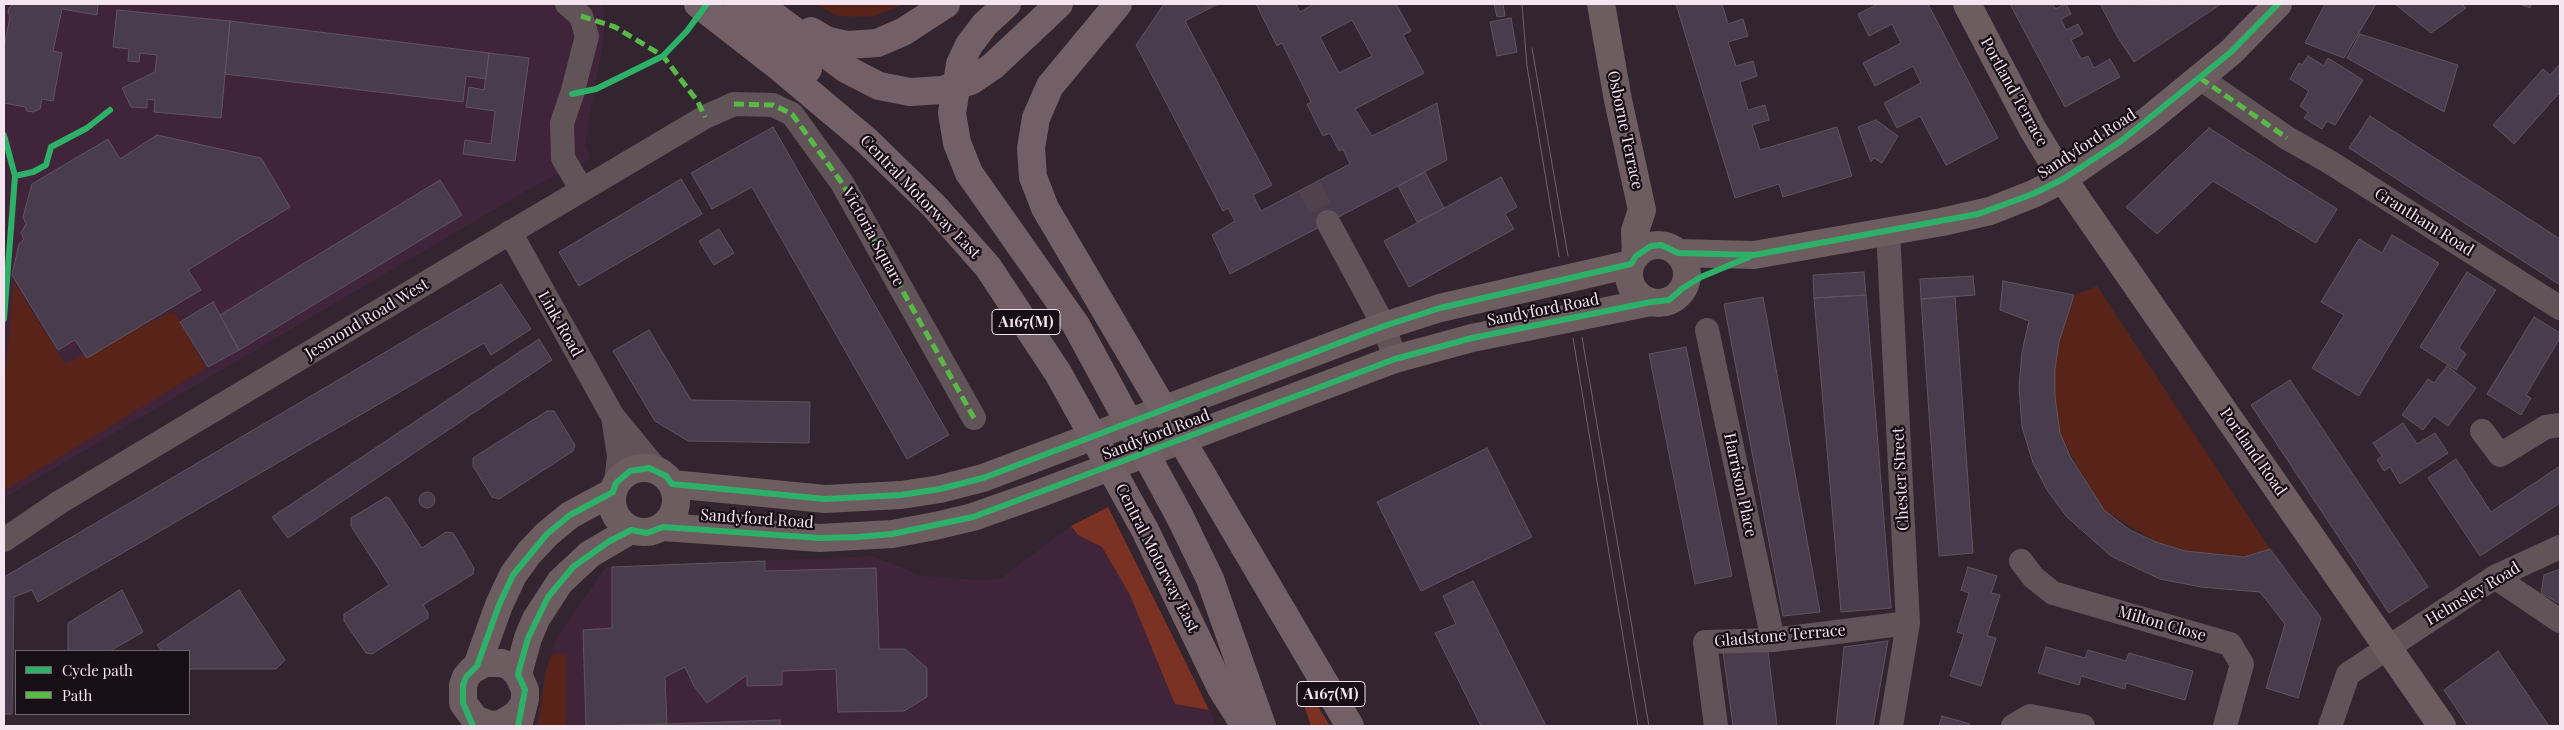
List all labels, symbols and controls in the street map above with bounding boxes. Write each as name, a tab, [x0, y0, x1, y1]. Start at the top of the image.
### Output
street label: Portland Terrace	[1976, 34, 2052, 150]
street label: Osborne Terrace	[1603, 69, 1647, 191]
street label: Sandyford Road	[2034, 105, 2140, 183]
street label: Central Motorway East	[856, 131, 984, 263]
street label: Victoria Square	[838, 184, 908, 290]
street label: Grantham Road	[2371, 184, 2477, 260]
street label: Jesmond Road West	[302, 275, 432, 363]
street label: Link Road	[533, 288, 587, 360]
street label: Sandyford Road	[1485, 290, 1601, 330]
road number: A167(M)	[992, 310, 1060, 334]
street label: Portland Road	[2216, 405, 2290, 499]
street label: Sandyford Road	[1099, 406, 1213, 464]
street label: Chester Street	[1889, 427, 1913, 531]
street label: Harrison Place	[1720, 431, 1760, 539]
street label: Central Motorway East	[1111, 480, 1203, 636]
street label: Sandyford Road	[700, 505, 814, 533]
street label: Helmsley Road	[2422, 558, 2524, 630]
street label: Milton Close	[2116, 602, 2208, 646]
street label: Gladstone Terrace	[1714, 621, 1846, 651]
legend	[15, 650, 190, 715]
text: Cycle path	[62, 660, 133, 680]
road number: A167(M)	[1297, 682, 1365, 706]
text: Path	[62, 685, 92, 705]

